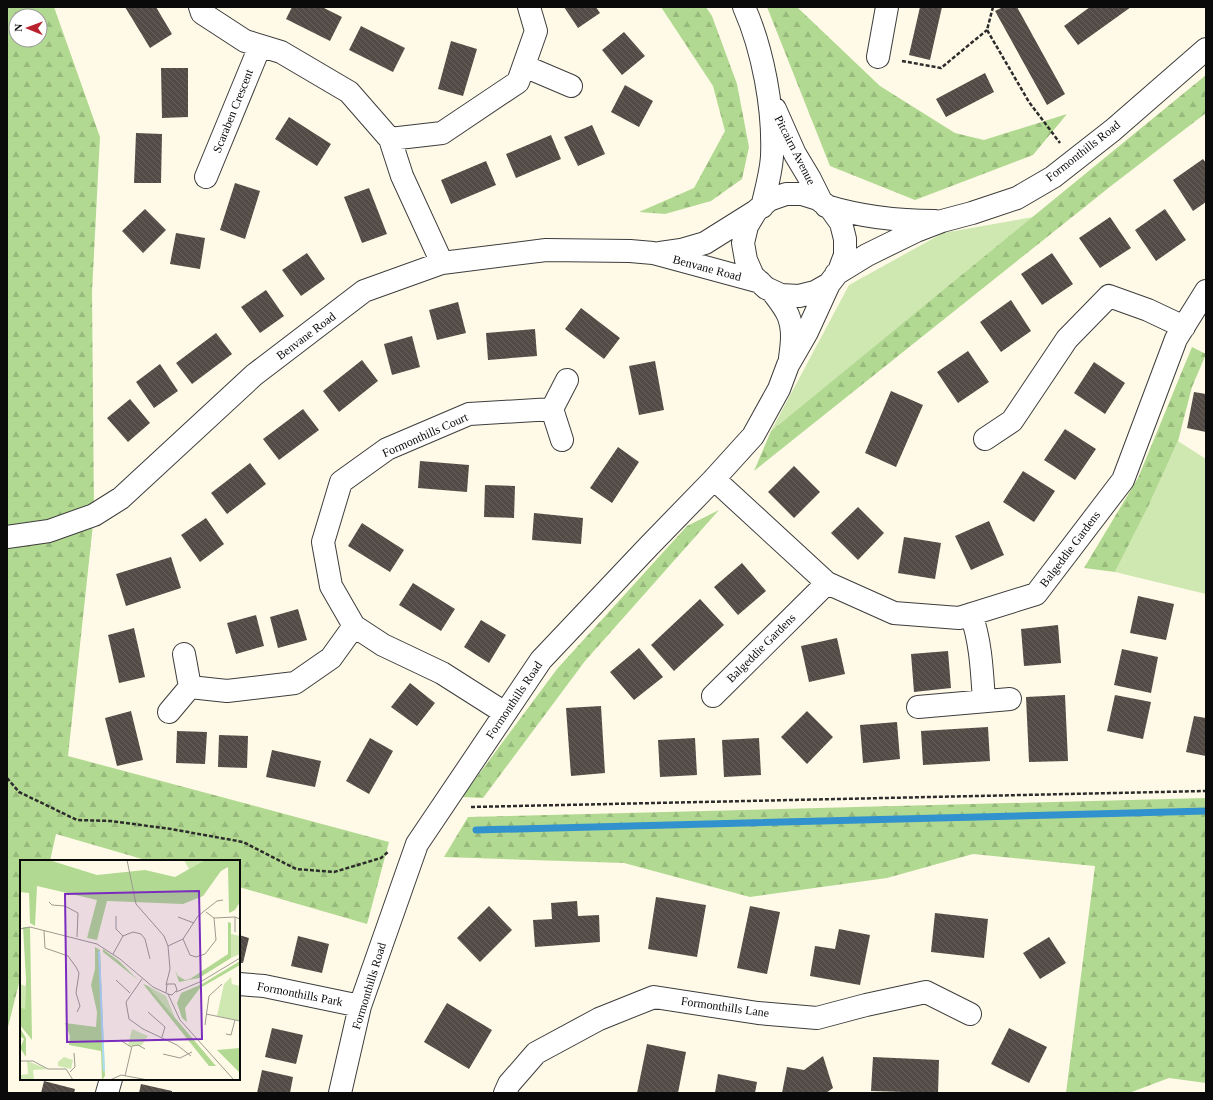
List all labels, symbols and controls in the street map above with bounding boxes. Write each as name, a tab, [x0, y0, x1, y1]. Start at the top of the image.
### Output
north arrow	[8, 8, 48, 48]
text: N	[12, 24, 24, 32]
street label: Scaraben Crescent	[210, 67, 256, 155]
street label: Pitcairn Avenue	[771, 113, 819, 187]
street label: Formonthills Road	[1043, 118, 1123, 184]
street label: Benvane Road	[671, 252, 743, 284]
street label: Benvane Road	[274, 309, 338, 363]
street label: Formonthills Court	[380, 410, 471, 460]
street label: Balgeddie Gardens	[1037, 508, 1103, 590]
street label: Balgeddie Gardens	[724, 610, 799, 685]
street label: Formonthills Road	[483, 659, 545, 741]
inset map	[20, 860, 240, 1080]
street label: Formonthills Road	[349, 941, 389, 1031]
street label: Formonthills Park	[256, 979, 344, 1009]
street label: Formonthills Lane	[680, 994, 770, 1020]

